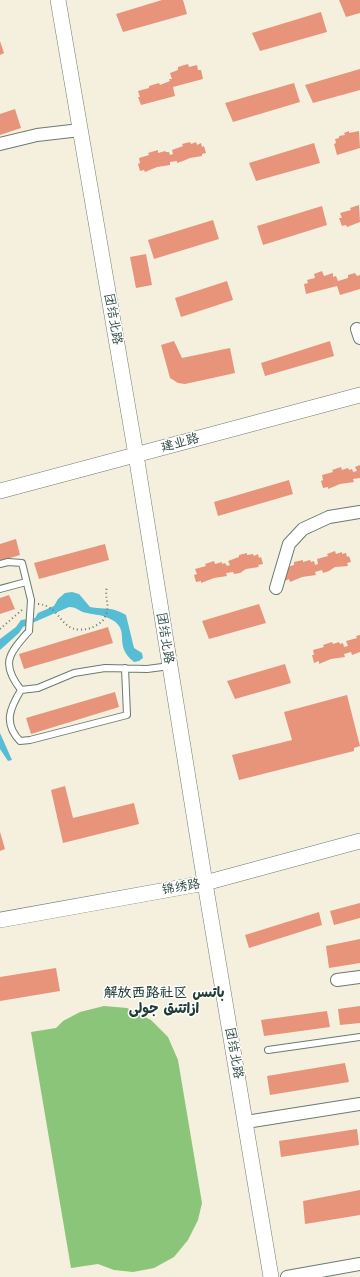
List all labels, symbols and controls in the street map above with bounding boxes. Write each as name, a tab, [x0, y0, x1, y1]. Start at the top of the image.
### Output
street label: 团结北路	[101, 292, 125, 346]
street label: 建业路	[159, 430, 201, 456]
street label: 团结北路	[153, 611, 177, 665]
street label: 锦绣路	[160, 876, 202, 898]
district label: 解放西路社区 باتىس ازاتتىق جولى	[103, 985, 225, 1018]
street label: 团结北路	[222, 1026, 246, 1080]

